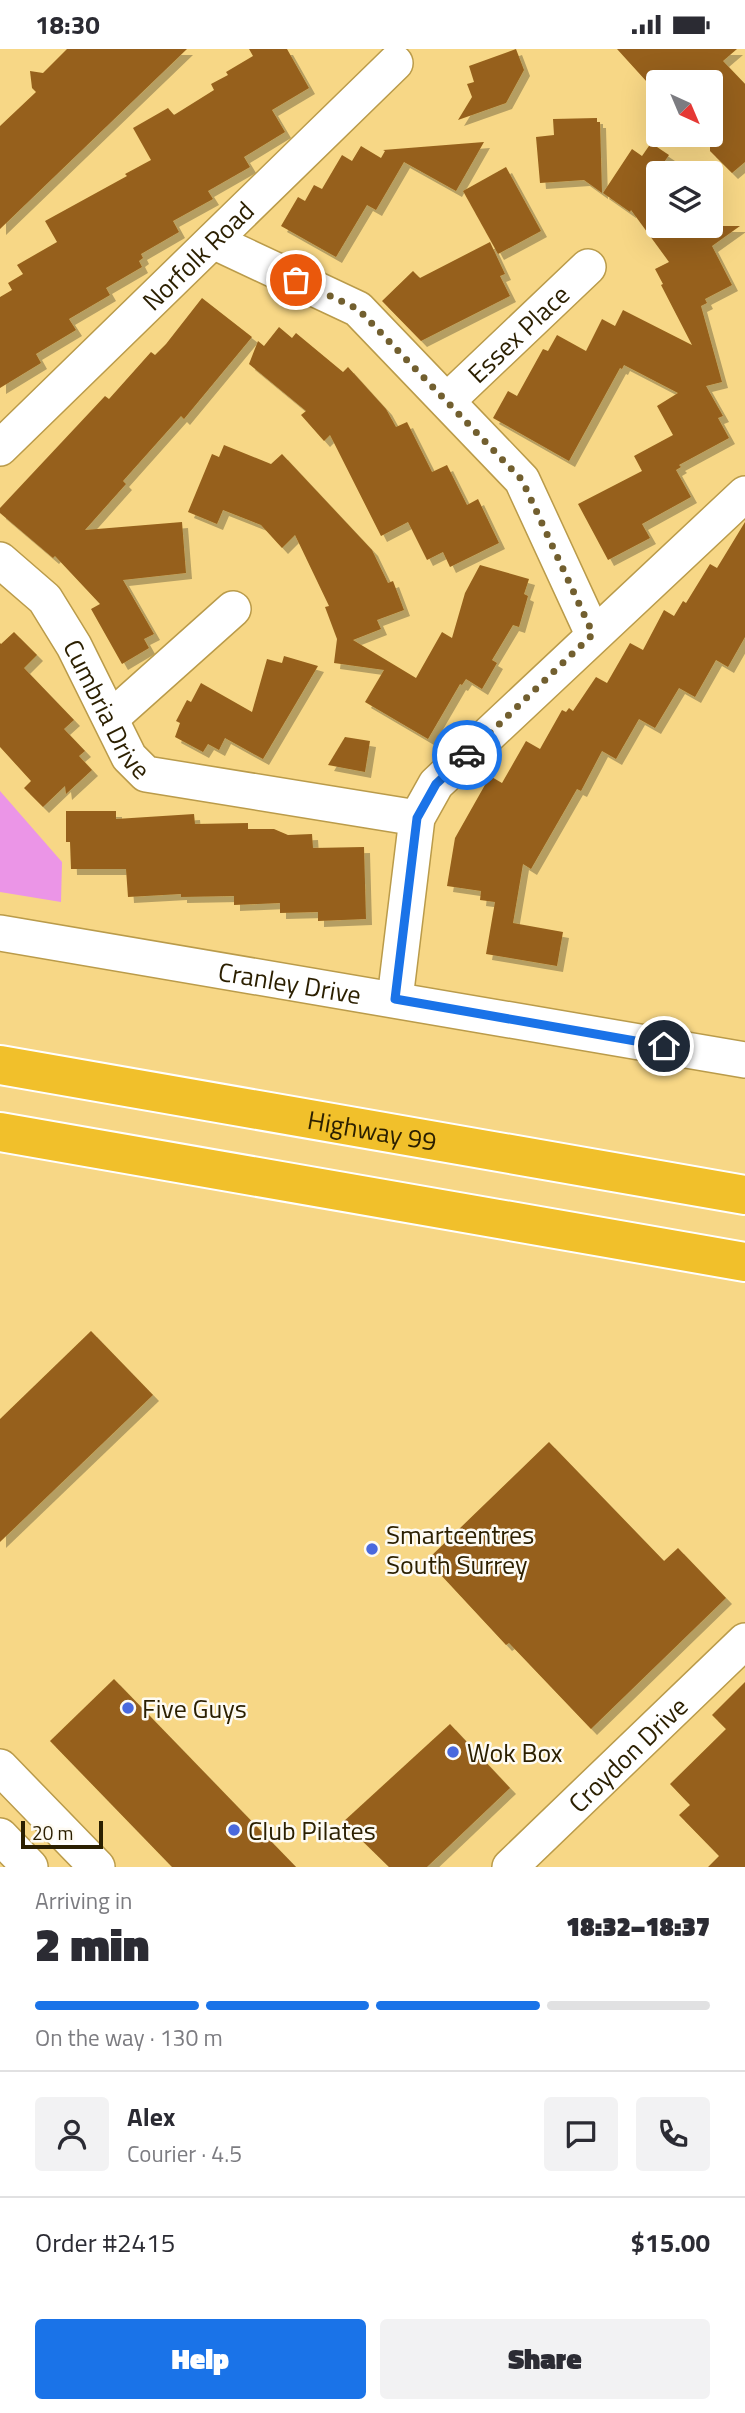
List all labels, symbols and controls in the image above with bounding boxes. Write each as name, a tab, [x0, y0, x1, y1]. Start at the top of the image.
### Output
text: 18:30	[35, 5, 100, 44]
north arrow	[646, 70, 723, 147]
map controls	[646, 70, 723, 238]
button: layers	[646, 161, 723, 238]
street label: Norfolk Road	[133, 192, 262, 319]
pin	[266, 250, 326, 310]
icon: bag	[277, 261, 315, 299]
street label: Essex Place	[458, 275, 578, 392]
street label: Cumbria Drive	[54, 632, 160, 788]
courier	[432, 720, 502, 790]
icon: car	[448, 736, 486, 774]
street label: Cranley Drive	[215, 951, 364, 1014]
pin	[634, 1016, 694, 1076]
icon: home	[645, 1027, 683, 1065]
street label: Highway 99	[305, 1100, 440, 1160]
place label: Smartcentres South Surrey	[386, 1515, 534, 1584]
marker: Smartcentres South Surrey	[364, 1541, 380, 1557]
street label: Croydon Drive	[559, 1687, 696, 1821]
place label: Five Guys	[142, 1689, 247, 1728]
marker: Five Guys	[120, 1700, 136, 1716]
place label: Wok Box	[467, 1733, 563, 1772]
marker: Wok Box	[445, 1744, 461, 1760]
place label: Club Pilates	[248, 1811, 376, 1850]
scale bar	[21, 1818, 103, 1850]
text: 20 m	[32, 1818, 73, 1847]
marker: Club Pilates	[226, 1822, 242, 1838]
text: Arriving in	[35, 1883, 132, 1918]
text: 18:32–18:37	[566, 1907, 710, 1946]
text: 2 min	[35, 1909, 149, 1979]
text: On the way · 130 m	[35, 2020, 223, 2055]
button: person	[35, 2097, 109, 2171]
text: Alex	[127, 2097, 175, 2136]
button: chat	[544, 2097, 618, 2171]
button: phone	[636, 2097, 710, 2171]
text: Courier · 4.5	[127, 2136, 242, 2171]
text: Order #2415	[35, 2223, 175, 2262]
text: $15.00	[631, 2223, 710, 2262]
button: Help	[35, 2319, 366, 2399]
button: Share	[380, 2319, 710, 2399]

